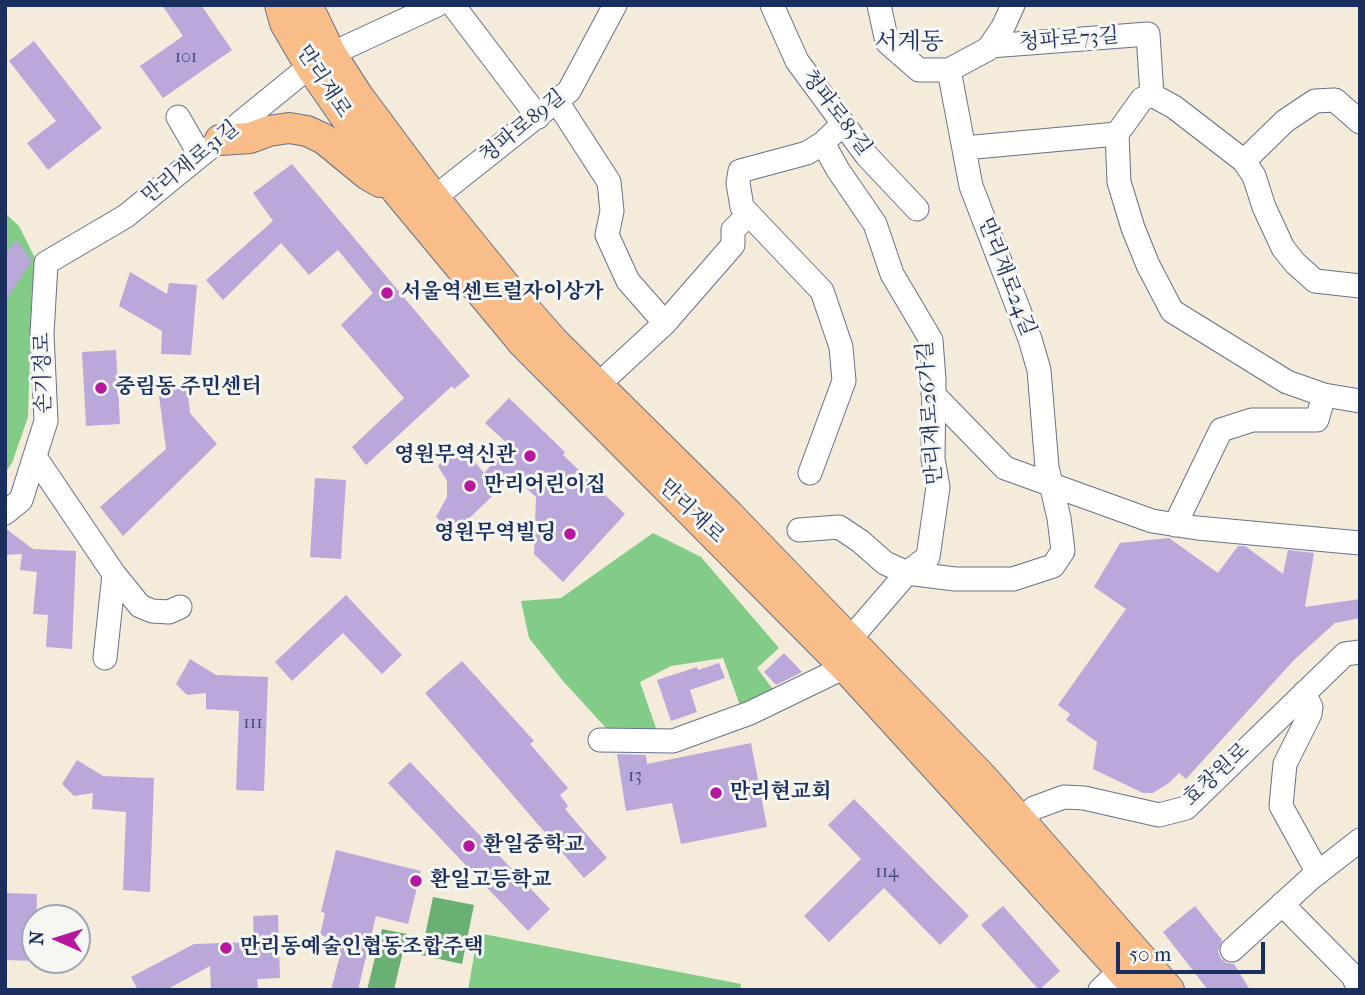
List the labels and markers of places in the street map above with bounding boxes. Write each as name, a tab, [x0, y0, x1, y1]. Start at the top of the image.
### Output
place label: 서울역센트럴자이상가	[401, 280, 604, 306]
marker: 서울역센트럴자이상가	[379, 285, 395, 301]
place label: 중림동 주민센터	[115, 375, 262, 401]
marker: 중림동 주민센터	[93, 380, 109, 396]
place label: 영원무역신관	[394, 443, 516, 469]
marker: 영원무역신관	[522, 448, 538, 464]
place label: 만리어린이집	[484, 473, 606, 499]
marker: 만리어린이집	[462, 478, 478, 494]
place label: 영원무역빌딩	[434, 521, 556, 547]
marker: 영원무역빌딩	[562, 526, 578, 542]
place label: 만리현교회	[730, 780, 831, 806]
marker: 만리현교회	[708, 785, 724, 801]
place label: 환일중학교	[483, 833, 584, 859]
marker: 환일중학교	[461, 838, 477, 854]
place label: 환일고등학교	[430, 868, 552, 894]
marker: 환일고등학교	[408, 873, 424, 889]
place label: 만리동예술인협동조합주택	[240, 935, 483, 961]
marker: 만리동예술인협동조합주택	[218, 940, 234, 956]

